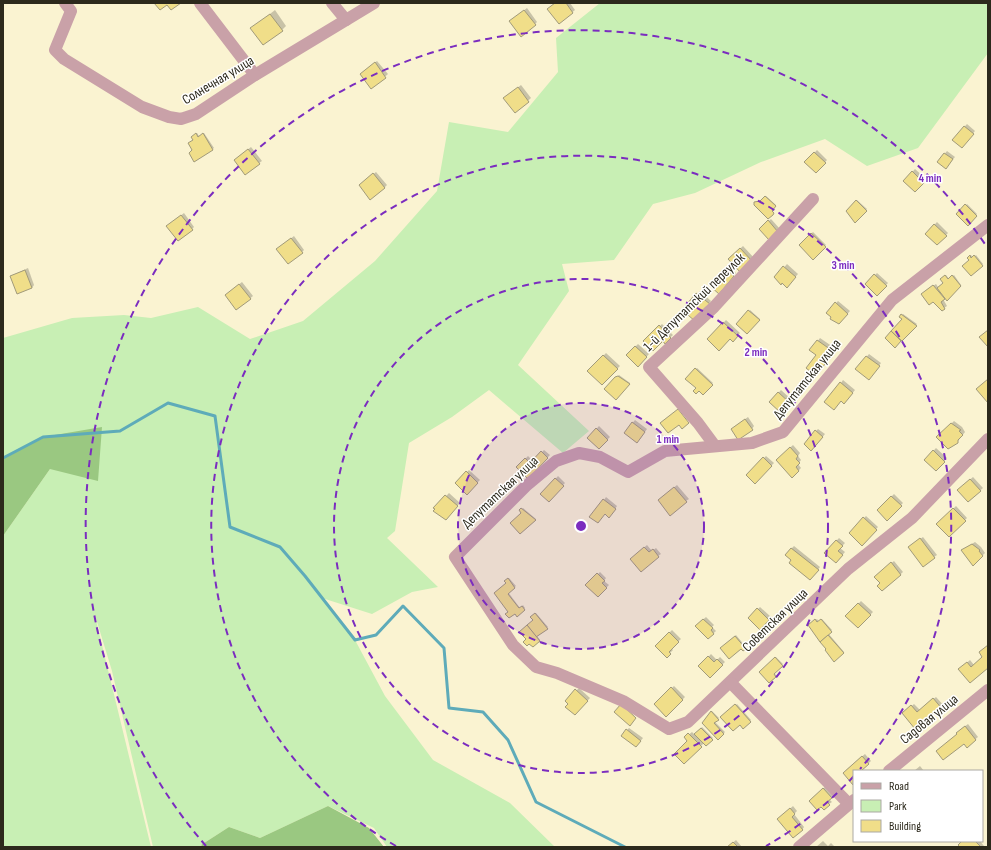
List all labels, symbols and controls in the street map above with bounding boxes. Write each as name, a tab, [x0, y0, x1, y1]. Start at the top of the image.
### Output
street label: Солнечная улица	[179, 52, 257, 108]
text: 4 min	[918, 171, 942, 186]
street label: 1-й Депутатский переулок	[640, 249, 749, 355]
text: 3 min	[832, 258, 854, 273]
street label: Депутатская улица	[769, 335, 845, 423]
text: 2 min	[745, 345, 767, 360]
text: 1 min	[657, 432, 679, 447]
street label: Депутатская улица	[458, 452, 542, 532]
centre of rings	[574, 519, 588, 533]
street label: Советская улица	[739, 585, 811, 655]
street label: Садовая улица	[897, 690, 961, 748]
legend	[853, 770, 983, 842]
text: Road	[889, 779, 909, 794]
text: Park	[889, 799, 907, 814]
text: Building	[889, 819, 921, 834]

